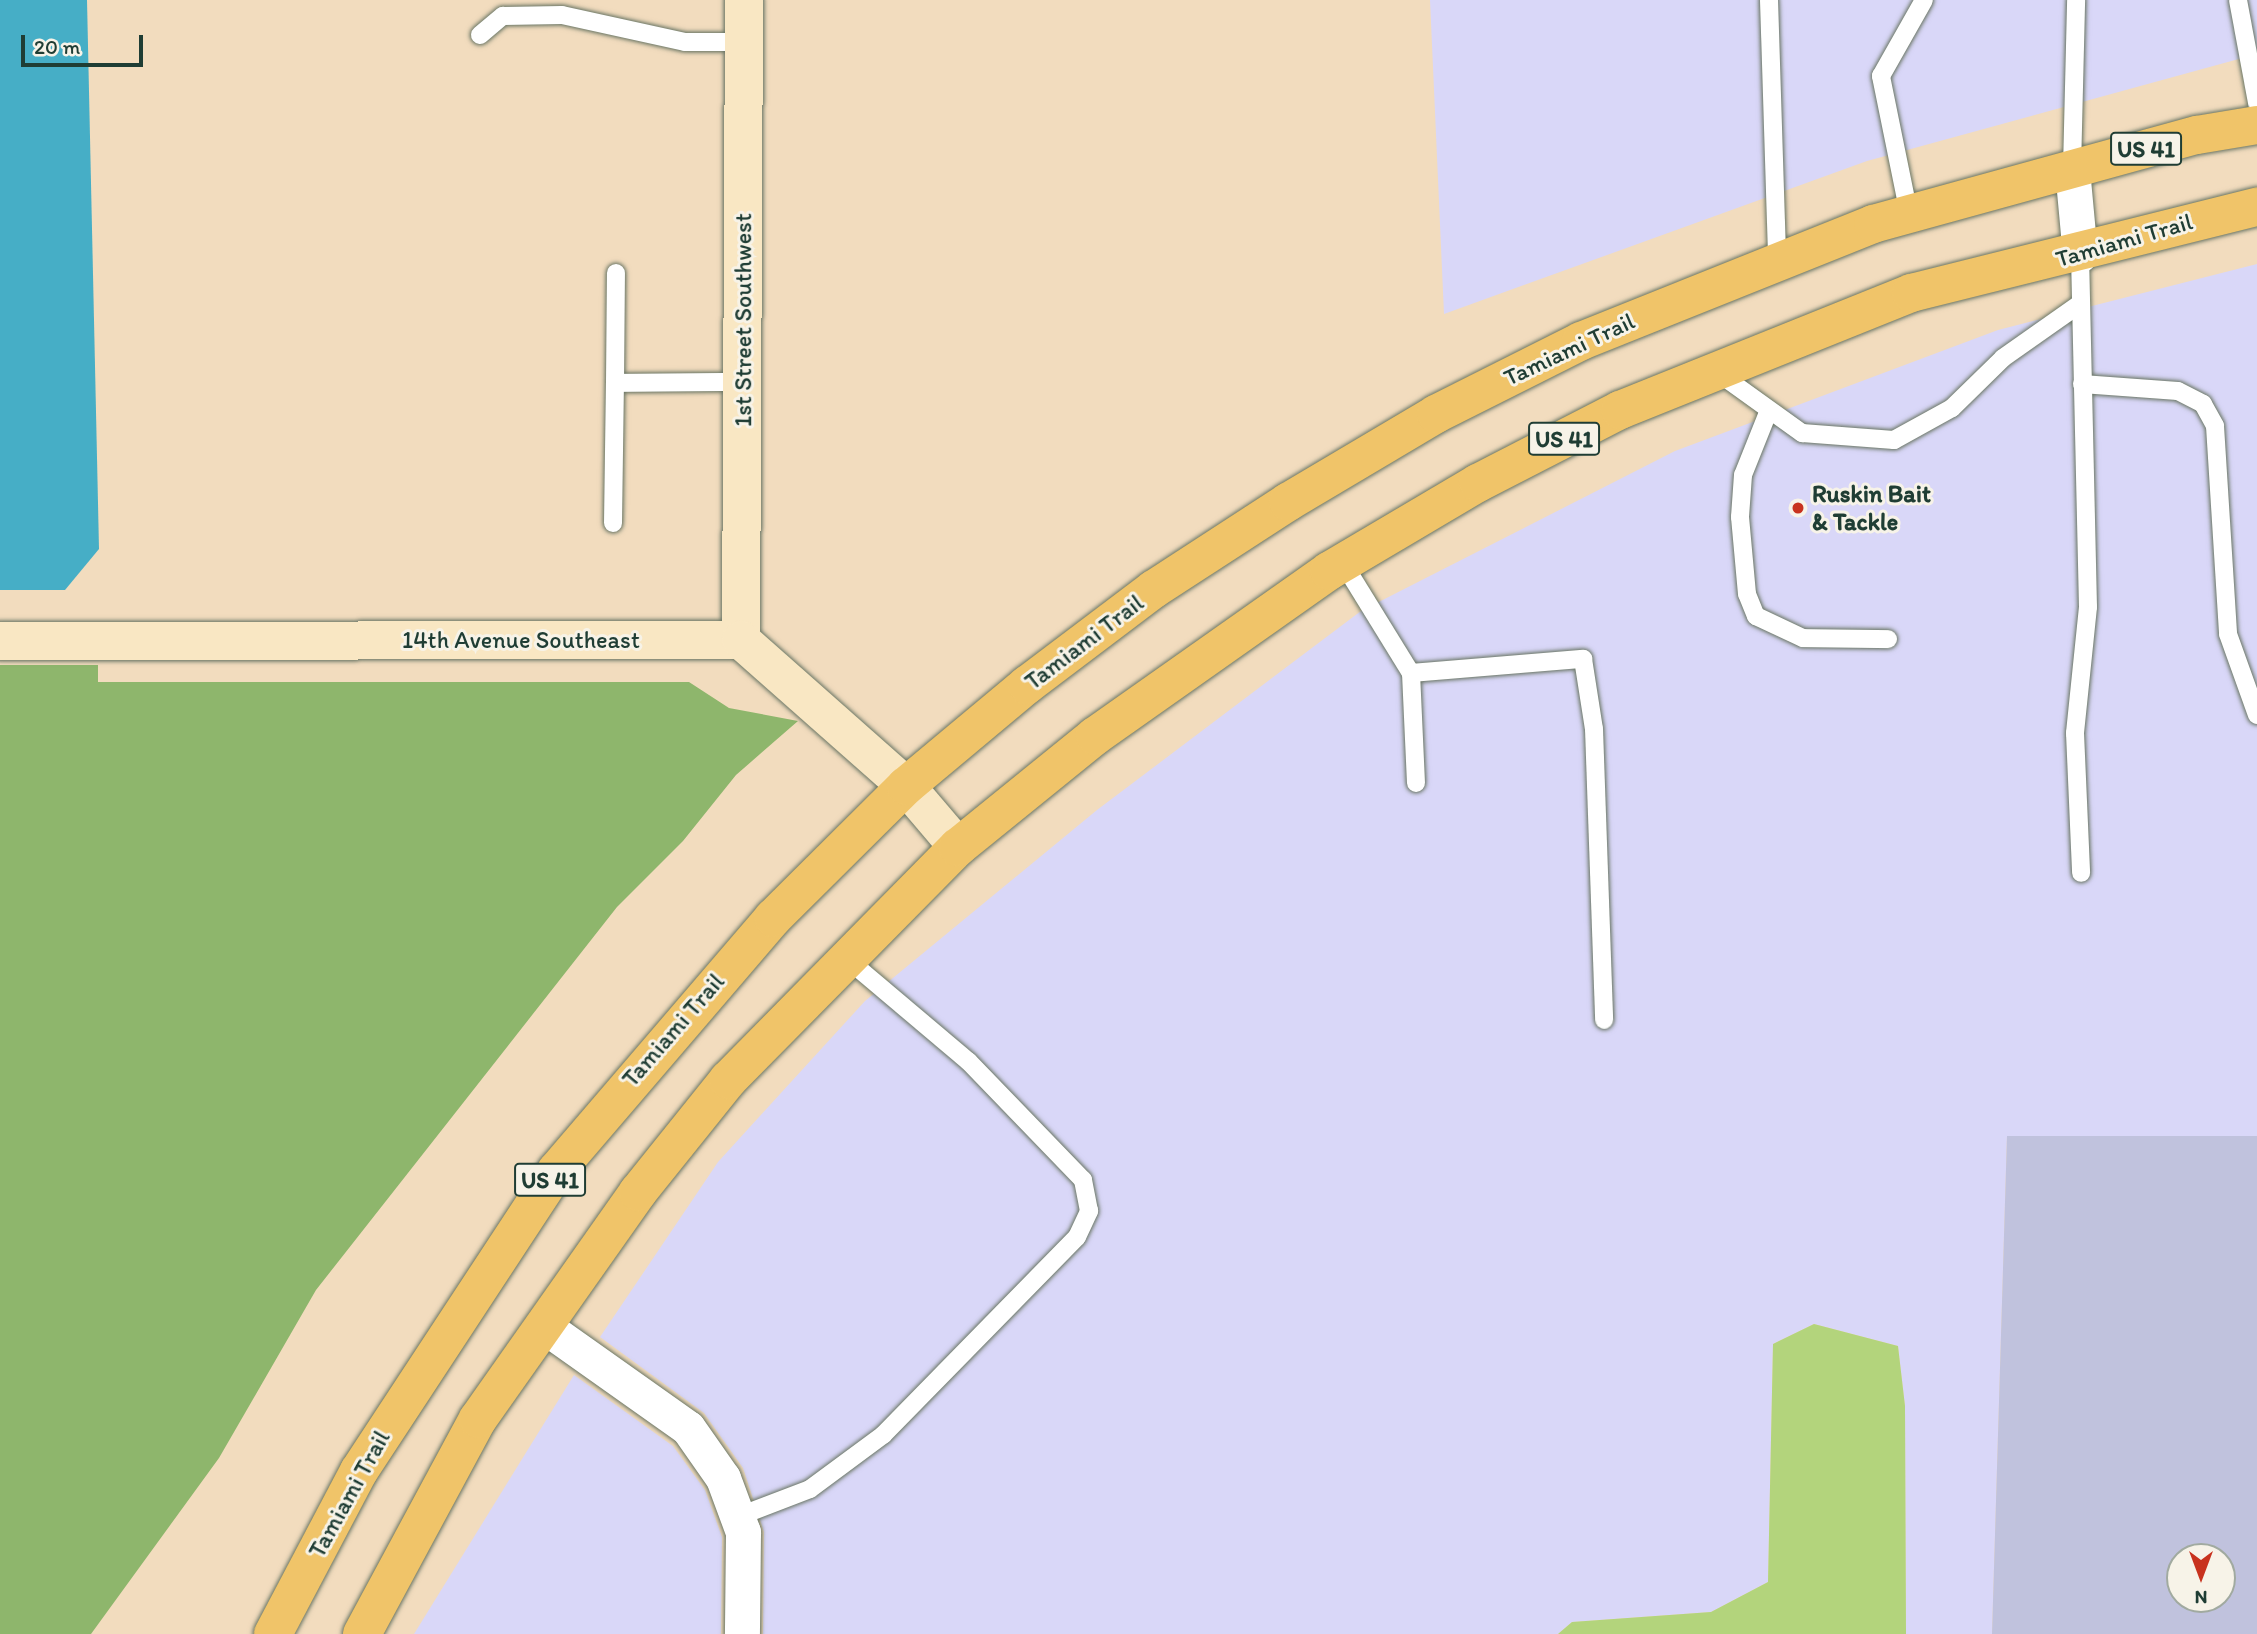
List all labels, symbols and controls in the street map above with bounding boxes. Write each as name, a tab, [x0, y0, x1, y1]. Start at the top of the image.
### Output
scale bar	[24, 21, 147, 65]
text: 20 m	[34, 34, 80, 59]
road number: US 41	[2109, 130, 2183, 168]
street label: Tamiami Trail	[2053, 207, 2195, 273]
street label: 1st Street Southwest	[729, 214, 757, 426]
street label: Tamiami Trail	[1499, 306, 1639, 392]
road number: US 41	[1527, 420, 1601, 458]
place label: Ruskin Bait & Tackle	[1812, 480, 1931, 536]
marker: Ruskin Bait & Tackle	[1790, 500, 1806, 516]
street label: Tamiami Trail	[1019, 588, 1149, 696]
street label: 14th Avenue Southeast	[403, 626, 639, 654]
street label: Tamiami Trail	[616, 968, 730, 1092]
road number: US 41	[513, 1161, 587, 1200]
street label: Tamiami Trail	[302, 1426, 396, 1562]
north arrow	[2166, 1543, 2236, 1613]
text: N	[2195, 1586, 2207, 1609]

